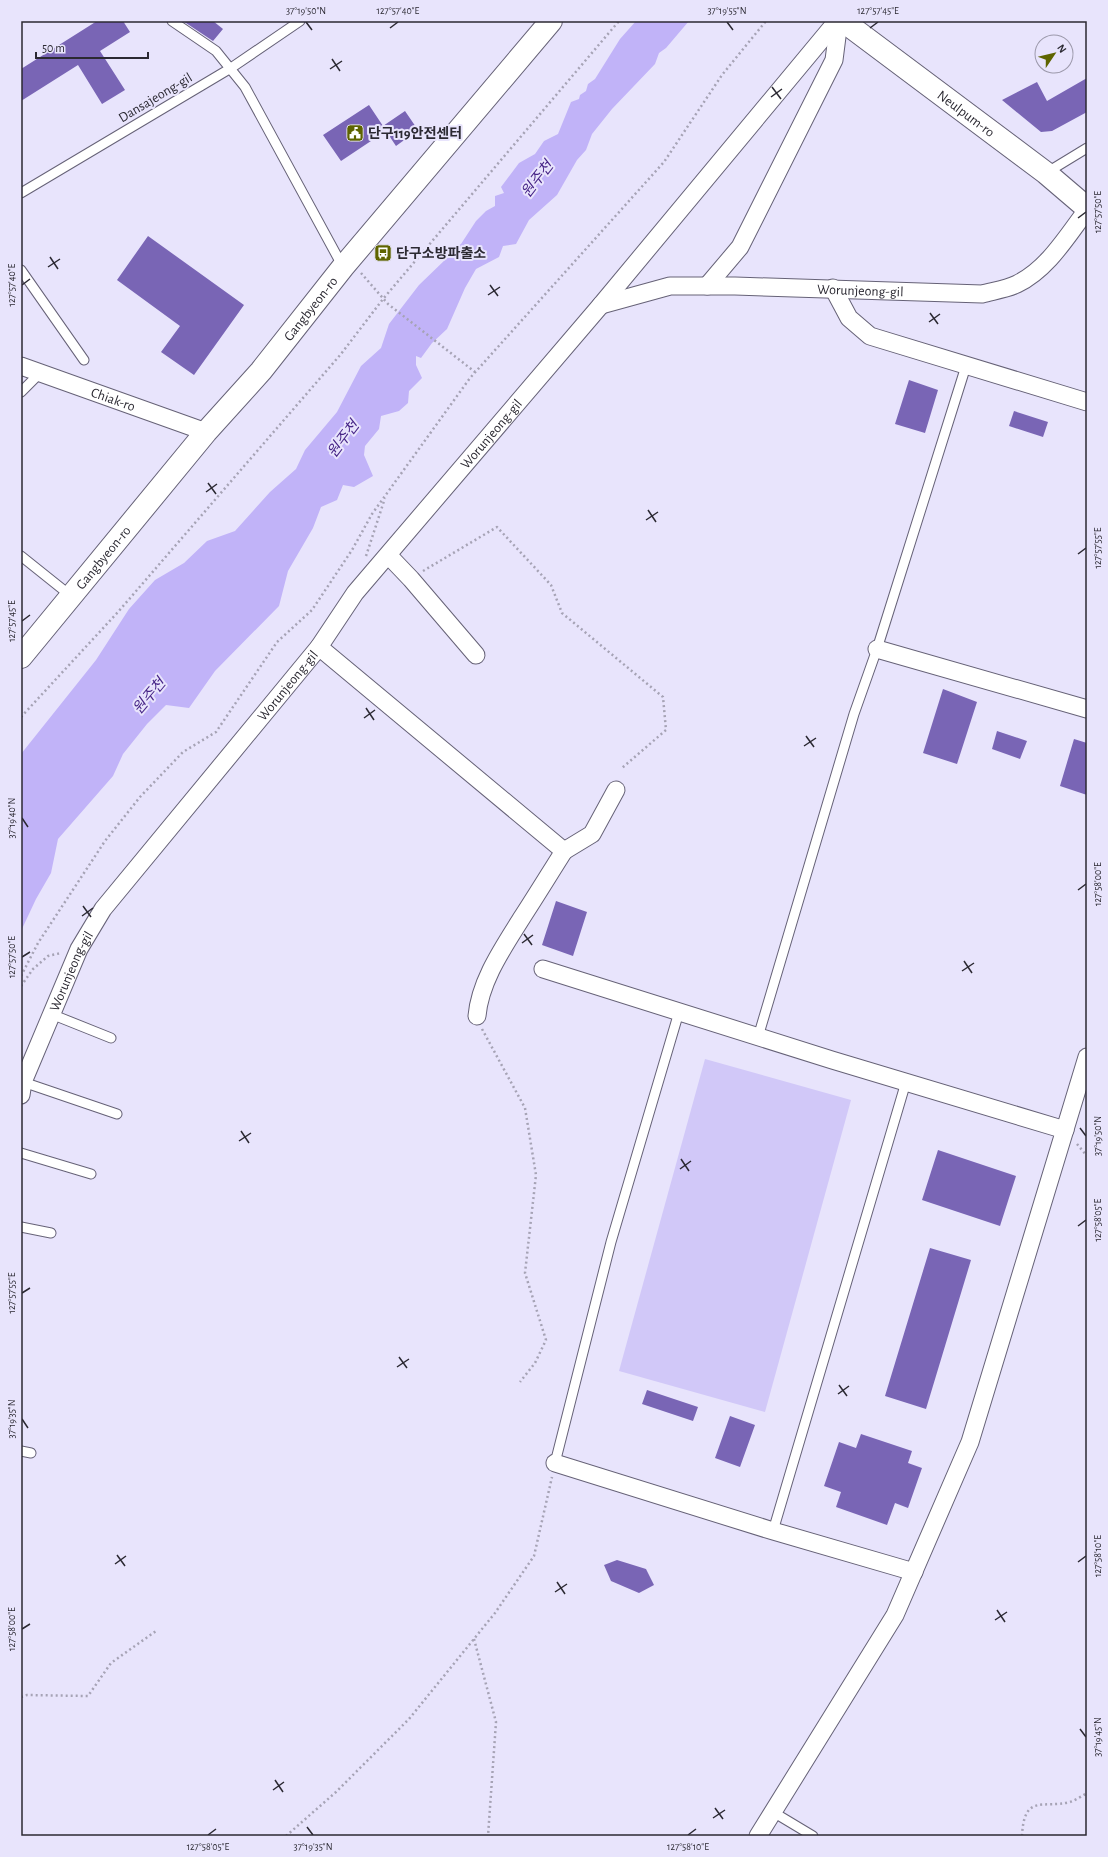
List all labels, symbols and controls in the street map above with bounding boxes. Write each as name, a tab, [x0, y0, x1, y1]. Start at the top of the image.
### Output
text: 37°19'50"N	[286, 6, 326, 16]
text: 127°57'40"E	[377, 6, 420, 16]
text: 37°19'55"N	[707, 6, 747, 16]
text: 127°57'45"E	[857, 6, 899, 16]
scale bar	[36, 34, 148, 60]
north arrow	[1034, 34, 1074, 74]
text: 50 m	[42, 42, 65, 54]
text: N	[1055, 42, 1068, 55]
street label: Dansajeong-gil	[116, 70, 195, 125]
street label: Neulpum-ro	[934, 88, 997, 140]
public building icon: 단구119안전센터	[345, 123, 365, 143]
place label: 단구119안전센터	[368, 126, 462, 141]
water label: 원주천	[518, 156, 557, 200]
text: 127°57'50"E	[1093, 191, 1103, 233]
bus stop icon: 단구소방파출소	[373, 243, 393, 263]
place label: 단구소방파출소	[396, 246, 486, 261]
text: 127°57'40"E	[7, 263, 17, 306]
street label: Gangbyeon-ro	[282, 274, 341, 344]
street label: Worunjeong-gil	[817, 283, 904, 299]
street label: Chiak-ro	[89, 386, 137, 414]
street label: Worunjeong-gil	[458, 397, 525, 472]
water label: 원주천	[324, 416, 363, 460]
street label: Gangbyeon-ro	[74, 523, 134, 592]
text: 127°57'55"E	[1093, 527, 1103, 569]
text: 127°57'45"E	[7, 600, 17, 642]
street label: Worunjeong-gil	[255, 648, 321, 724]
water label: 원주천	[130, 673, 170, 717]
text: 37°19'40"N	[7, 798, 17, 838]
text: 127°58'00"E	[1093, 862, 1103, 906]
street label: Worunjeong-gil	[48, 929, 96, 1014]
text: 127°57'50"E	[7, 936, 17, 978]
text: 37°19'50"N	[1093, 1116, 1103, 1156]
text: 127°58'05"E	[1093, 1198, 1103, 1241]
text: 127°57'55"E	[7, 1272, 17, 1314]
text: 37°19'35"N	[7, 1400, 17, 1438]
text: 127°58'10"E	[1093, 1535, 1103, 1577]
text: 127°58'00"E	[7, 1607, 17, 1651]
text: 37°19'45"N	[1093, 1717, 1103, 1757]
text: 127°58'05"E	[187, 1842, 230, 1852]
text: 37°19'35"N	[294, 1842, 332, 1852]
text: 127°58'10"E	[667, 1842, 709, 1852]

